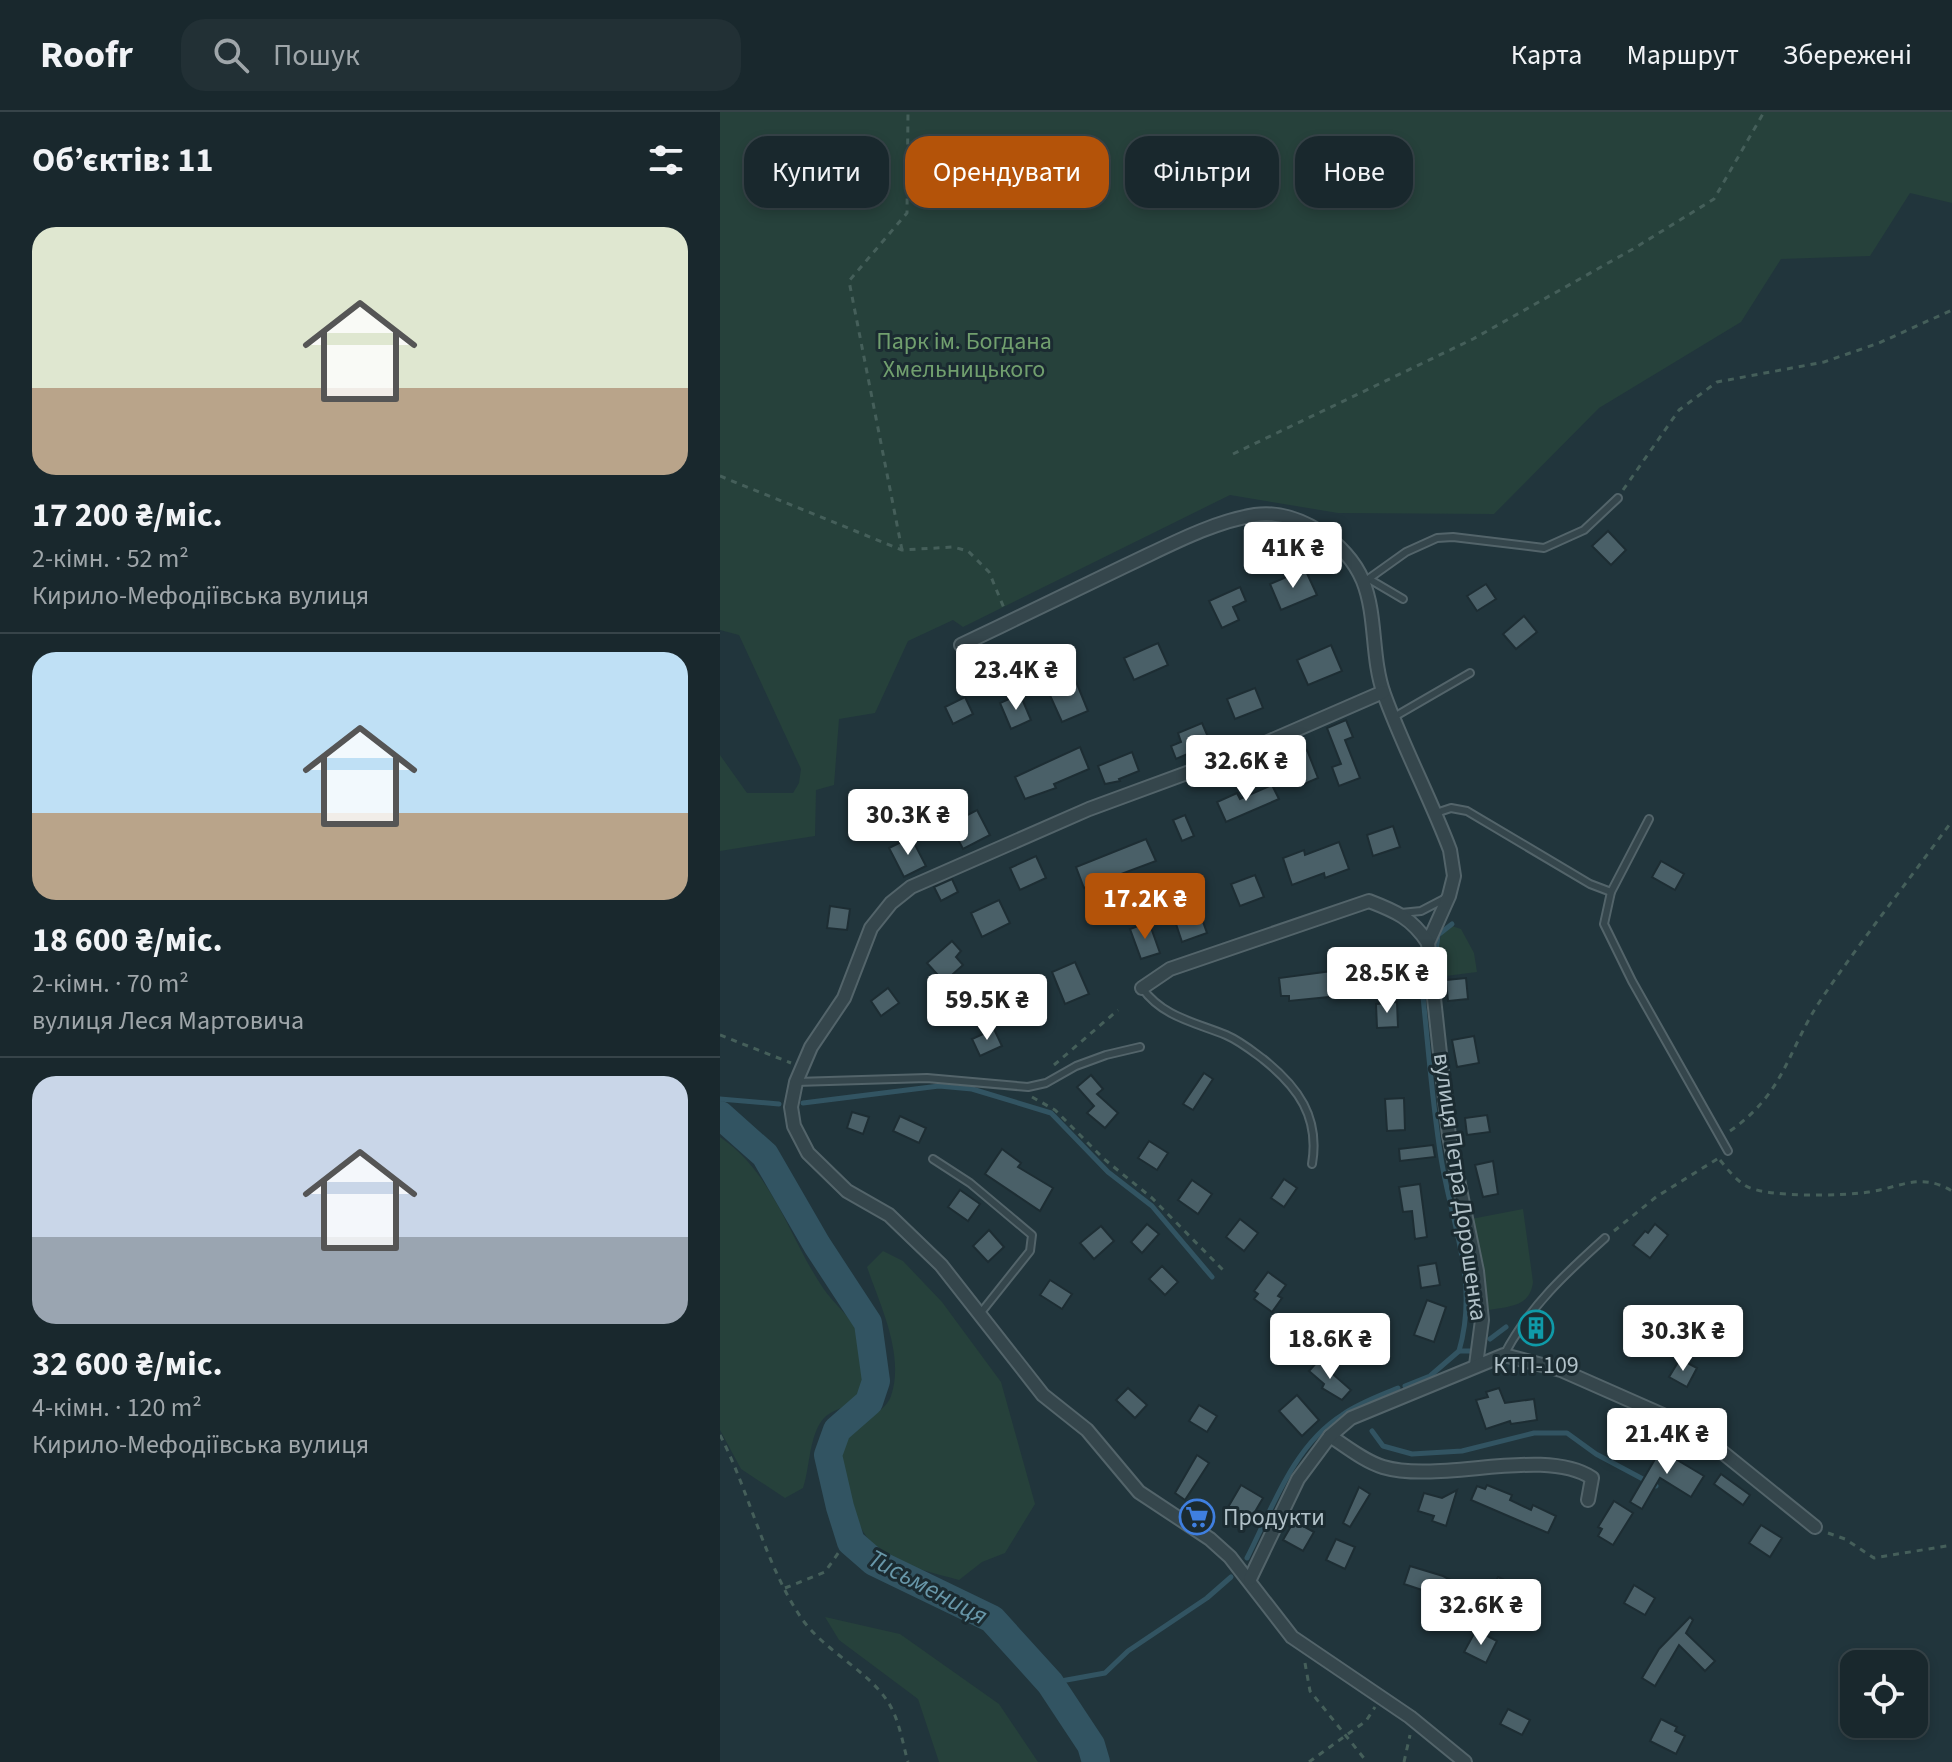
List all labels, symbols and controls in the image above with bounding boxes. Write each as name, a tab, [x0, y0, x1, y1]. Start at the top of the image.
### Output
search box	[181, 19, 741, 91]
text: Roofr	[40, 28, 133, 82]
icon: search	[209, 33, 253, 77]
text: Пошук	[273, 34, 360, 77]
text: Карта	[1511, 35, 1582, 75]
text: Маршрут	[1626, 35, 1739, 75]
text: Збережені	[1783, 35, 1912, 75]
text: Об’єктів: 11	[32, 136, 213, 185]
chip: Купити	[744, 136, 889, 208]
chip: Орендувати	[905, 136, 1109, 208]
chip: Фільтри	[1125, 136, 1279, 208]
chip: Нове	[1295, 136, 1413, 208]
icon: filters	[644, 138, 688, 182]
icon: home	[288, 279, 432, 423]
park label: Парк ім. Богдана Хмельницького	[876, 324, 1052, 387]
text: 17 200 ₴/міс.	[32, 491, 223, 540]
pin: 41K ₴	[1237, 522, 1349, 590]
text: 41K ₴	[1262, 529, 1324, 566]
text: 2-кімн. · 52 m²	[32, 540, 189, 577]
text: Кирило-Мефодіївська вулиця	[32, 577, 369, 614]
pin: 23.4K ₴	[942, 644, 1090, 712]
text: 23.4K ₴	[974, 651, 1058, 688]
icon: home	[288, 704, 432, 848]
pin: 32.6K ₴	[1172, 735, 1320, 803]
text: 32.6K ₴	[1204, 742, 1288, 779]
pin: 30.3K ₴	[834, 789, 982, 857]
text: 30.3K ₴	[866, 796, 950, 833]
pin: 17.2K ₴	[1071, 873, 1219, 941]
text: 17.2K ₴	[1103, 880, 1187, 917]
text: 18 600 ₴/міс.	[32, 916, 223, 965]
pin: 28.5K ₴	[1313, 947, 1461, 1015]
text: 28.5K ₴	[1345, 954, 1429, 991]
text: 2-кімн. · 70 m²	[32, 965, 189, 1002]
pin: 59.5K ₴	[913, 974, 1061, 1042]
text: 59.5K ₴	[945, 981, 1029, 1018]
text: вулиця Леся Мартовича	[32, 1002, 304, 1039]
street label: вулиця Петра Дорошенка	[1424, 1051, 1496, 1323]
icon: home	[288, 1128, 432, 1272]
pin: 30.3K ₴	[1609, 1305, 1757, 1373]
building icon: КТП-109	[1517, 1309, 1555, 1347]
text: 30.3K ₴	[1641, 1312, 1725, 1349]
pin: 18.6K ₴	[1256, 1313, 1404, 1381]
text: 18.6K ₴	[1288, 1320, 1372, 1357]
text: 32 600 ₴/міс.	[32, 1340, 223, 1389]
place label: КТП-109	[1493, 1348, 1579, 1383]
text: 4-кімн. · 120 m²	[32, 1389, 202, 1426]
pin: 21.4K ₴	[1593, 1408, 1741, 1476]
text: 21.4K ₴	[1625, 1415, 1709, 1452]
text: Кирило-Мефодіївська вулиця	[32, 1426, 369, 1463]
supermarket icon: Продукти	[1178, 1498, 1216, 1536]
place label: Продукти	[1223, 1500, 1325, 1535]
water label: Тисьмениця	[862, 1540, 994, 1634]
pin: 32.6K ₴	[1407, 1579, 1555, 1647]
text: 32.6K ₴	[1439, 1586, 1523, 1623]
map controls	[1840, 1650, 1928, 1738]
button: locate	[1840, 1650, 1928, 1738]

